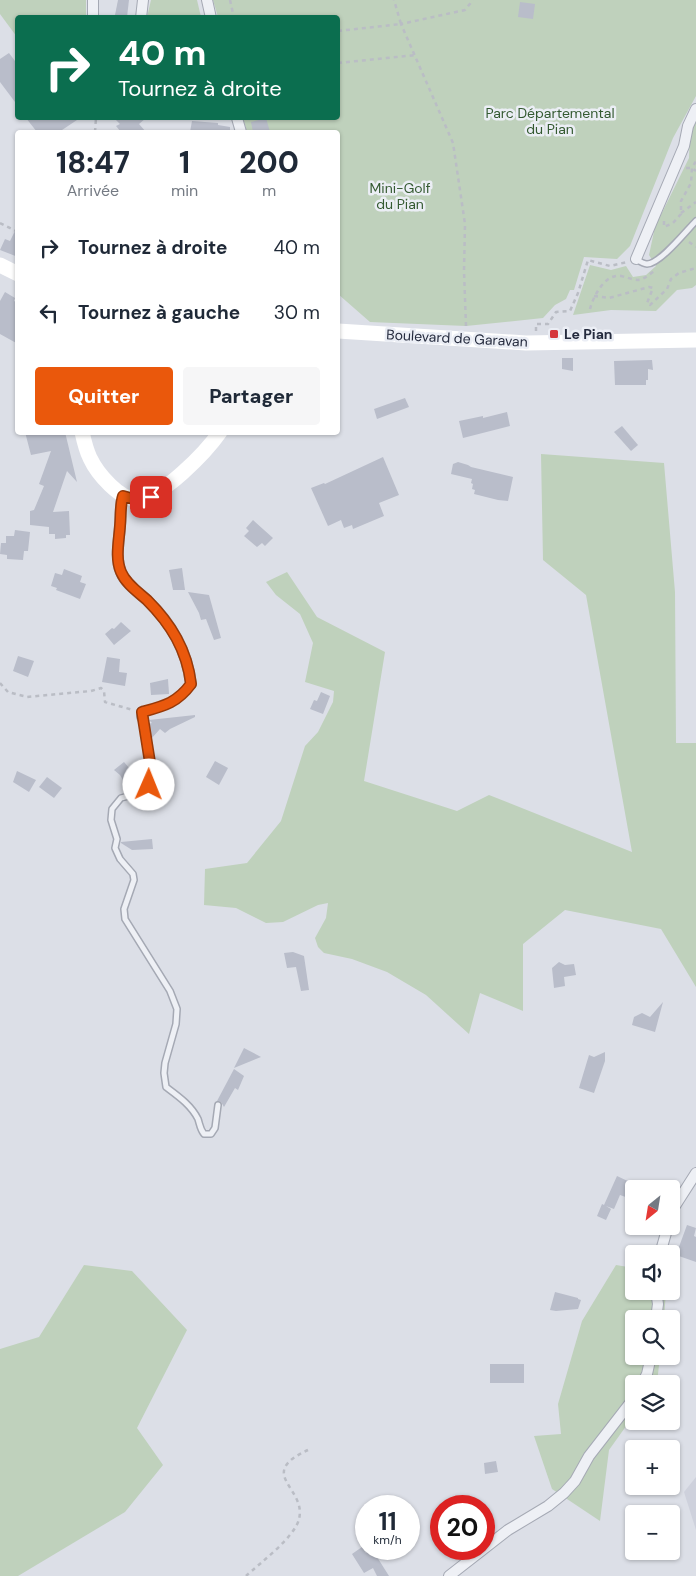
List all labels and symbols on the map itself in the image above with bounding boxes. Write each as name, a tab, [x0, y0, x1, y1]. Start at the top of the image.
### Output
park label: Parc Départemental du Pian	[485, 104, 615, 138]
park label: Mini-Golf du Pian	[370, 179, 431, 213]
street label: Boulevard de Garavan	[386, 325, 528, 351]
place label: Le Pian	[564, 325, 613, 343]
marker: Le Pian	[548, 328, 560, 340]
pin	[130, 476, 172, 518]
position arrow	[122, 758, 174, 810]
north arrow	[625, 1180, 680, 1235]
speed limit sign: 20	[430, 1495, 495, 1560]

